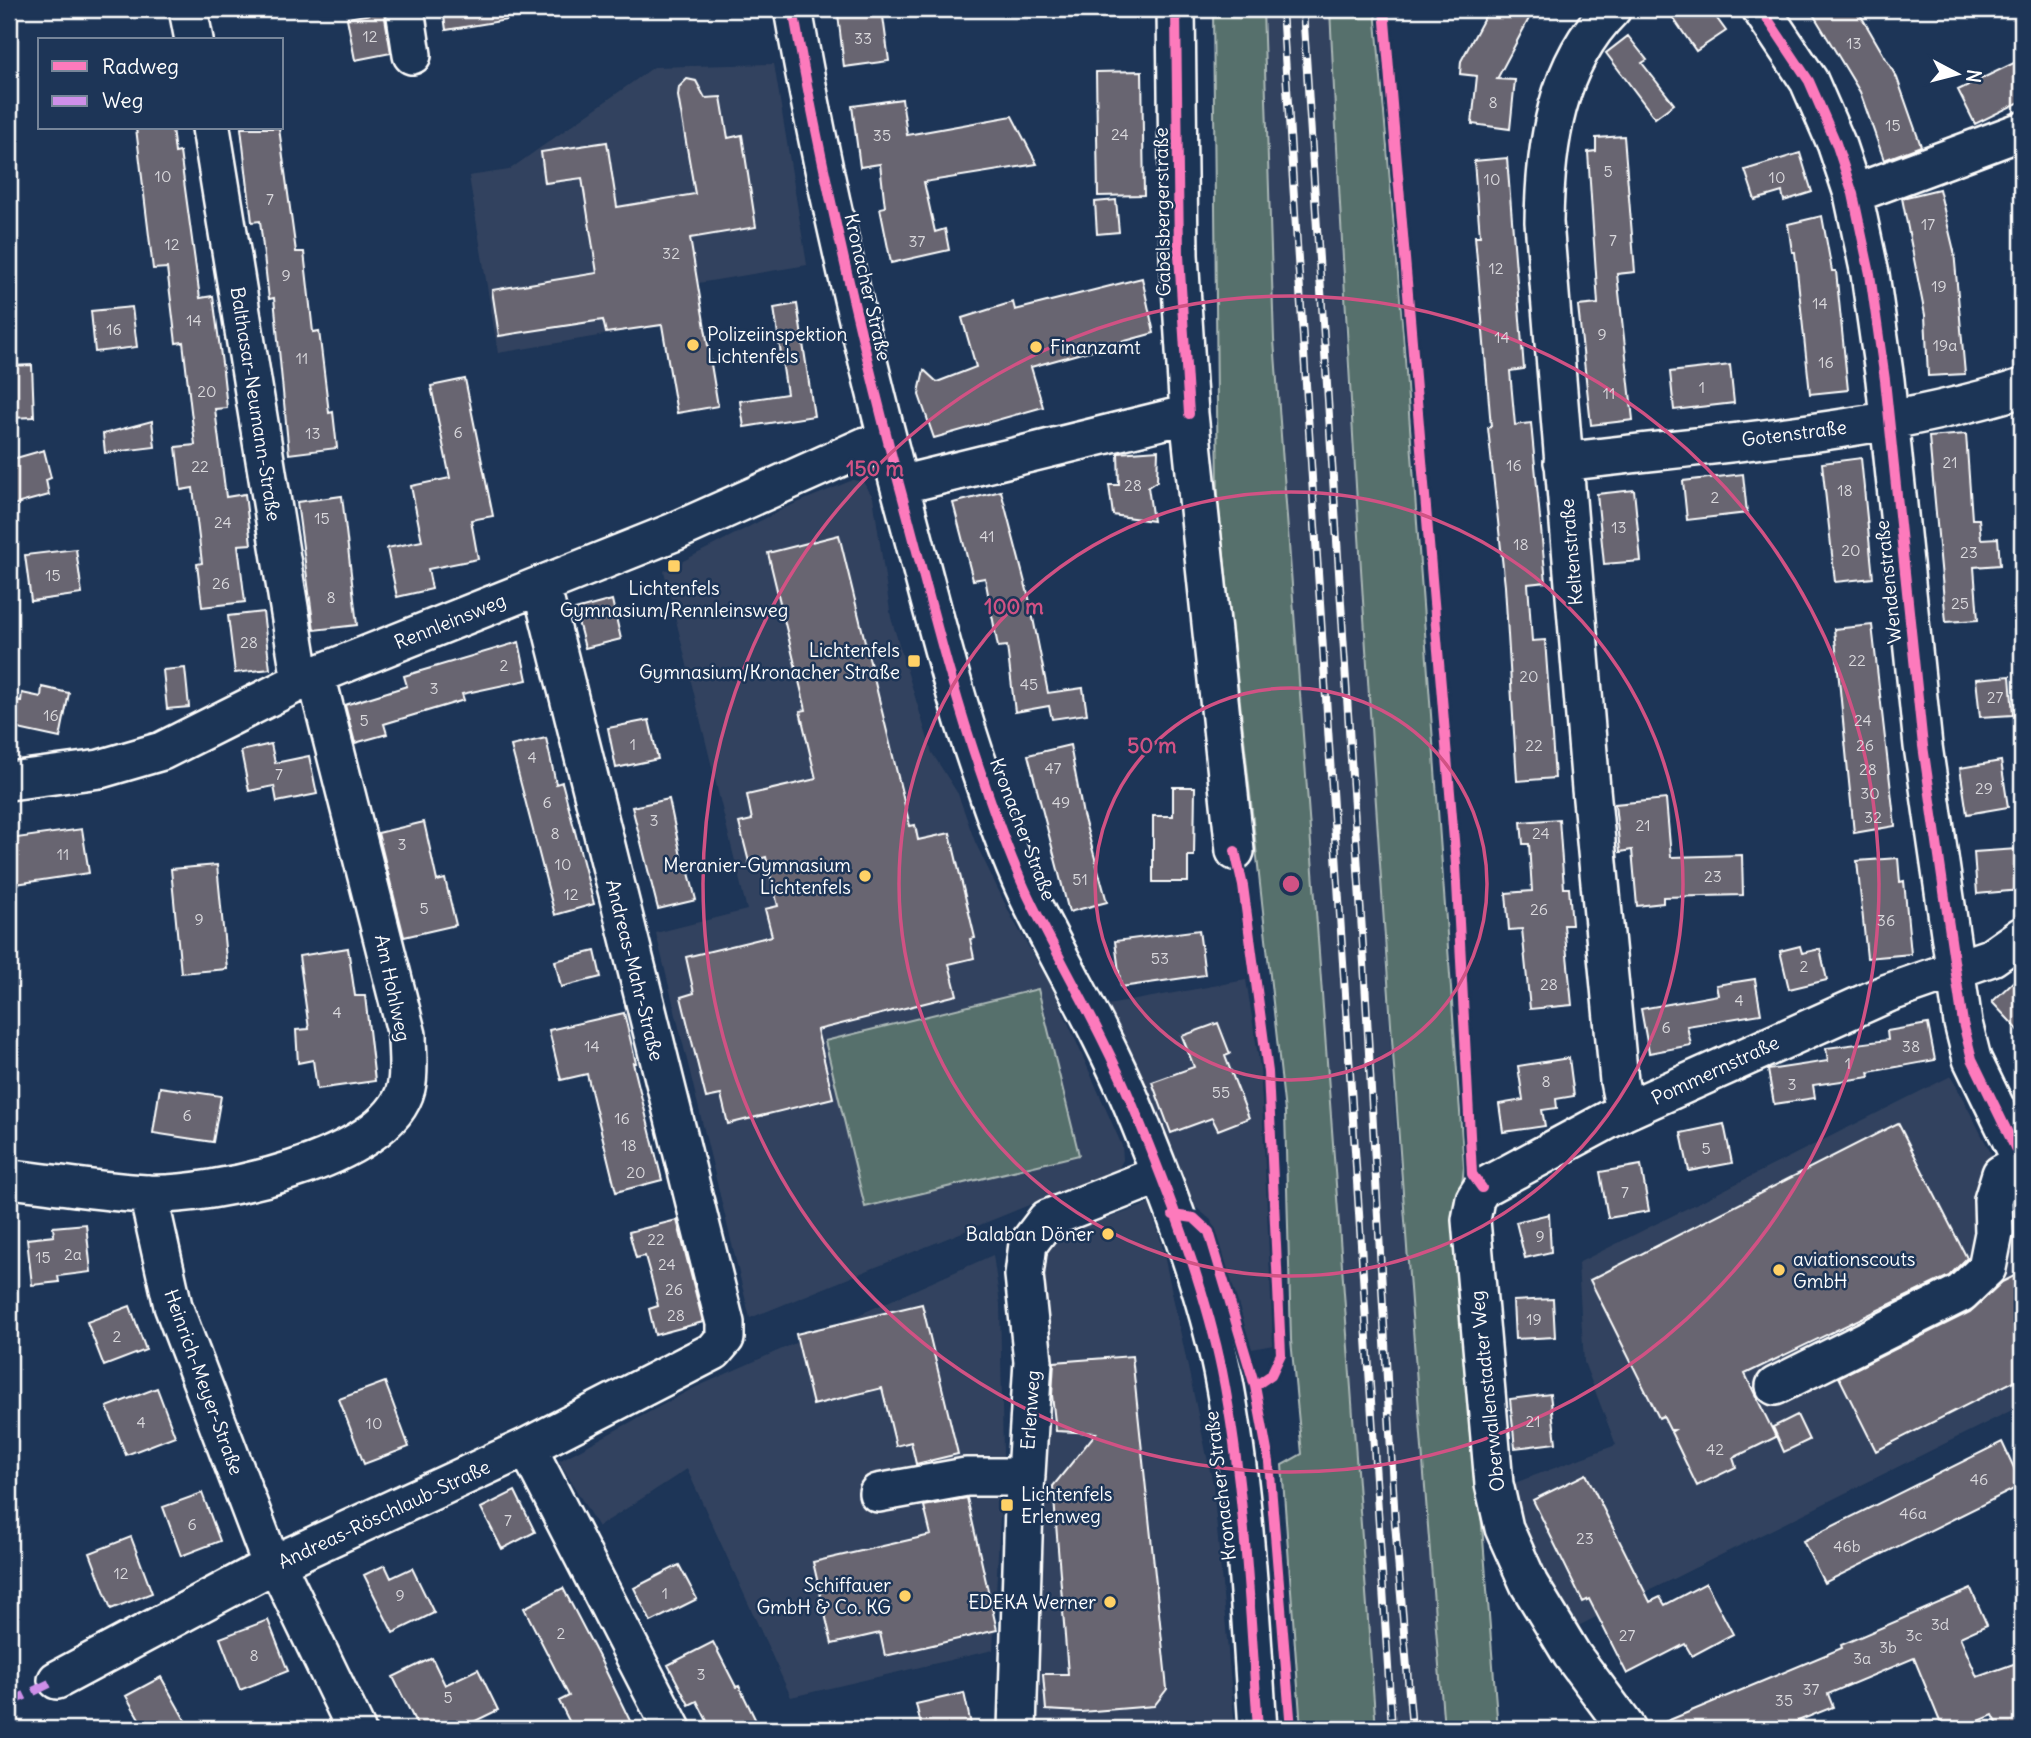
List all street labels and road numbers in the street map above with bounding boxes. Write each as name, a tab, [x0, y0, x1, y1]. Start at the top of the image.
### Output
street label: Gabelsbergerstraße	[1149, 127, 1175, 297]
street label: Kronacher Straße	[839, 211, 897, 363]
street label: Balthasar-Neumann-Straße	[226, 285, 286, 523]
street label: Gotenstraße	[1740, 415, 1848, 451]
street label: Keltenstraße	[1554, 498, 1588, 606]
street label: Wendenstraße	[1870, 519, 1906, 645]
street label: Rennleinsweg	[391, 588, 509, 654]
street label: Kronacher Straße	[985, 754, 1061, 904]
street label: Andreas-Mahr-Straße	[601, 877, 669, 1063]
street label: Am Hohlweg	[370, 932, 416, 1044]
street label: Pommernstraße	[1647, 1030, 1783, 1110]
street label: Heinrich-Meyer-Straße	[159, 1286, 249, 1478]
street label: Oberwallenstadter Weg	[1465, 1289, 1509, 1493]
street label: Erlenweg	[1015, 1369, 1045, 1451]
street label: Kronacher Straße	[1199, 1410, 1241, 1562]
street label: Andreas-Röschlaub-Straße	[274, 1454, 494, 1574]

